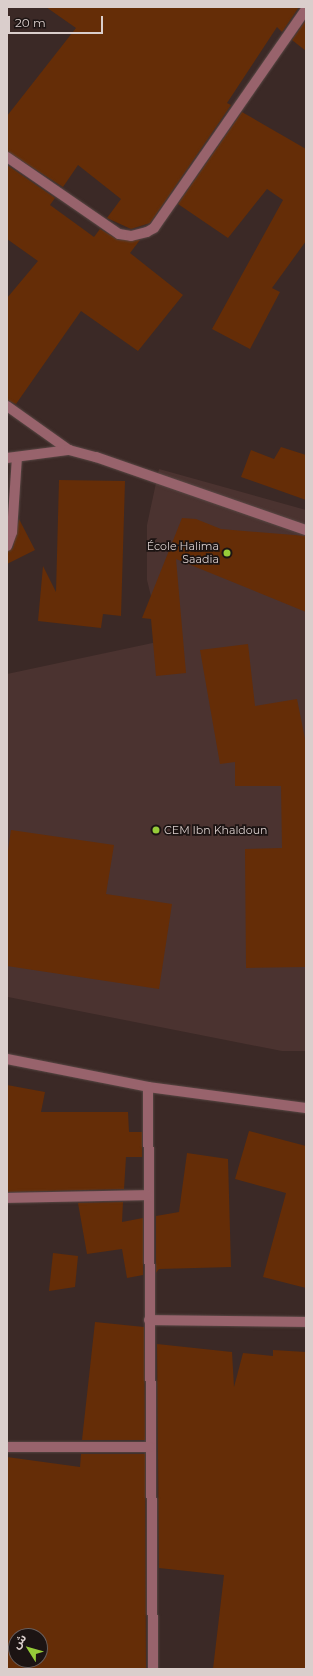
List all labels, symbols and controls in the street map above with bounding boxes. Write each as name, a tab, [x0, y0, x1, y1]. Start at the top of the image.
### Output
scale bar	[10, 8, 105, 34]
text: 20 m	[15, 15, 46, 30]
place label: École Halima Saadia	[147, 540, 219, 566]
marker: École Halima Saadia	[222, 548, 232, 558]
place label: CEM Ibn Khaldoun	[164, 823, 268, 837]
marker: CEM Ibn Khaldoun	[151, 825, 161, 835]
north arrow	[8, 1628, 48, 1668]
text: ش	[9, 1631, 29, 1652]

